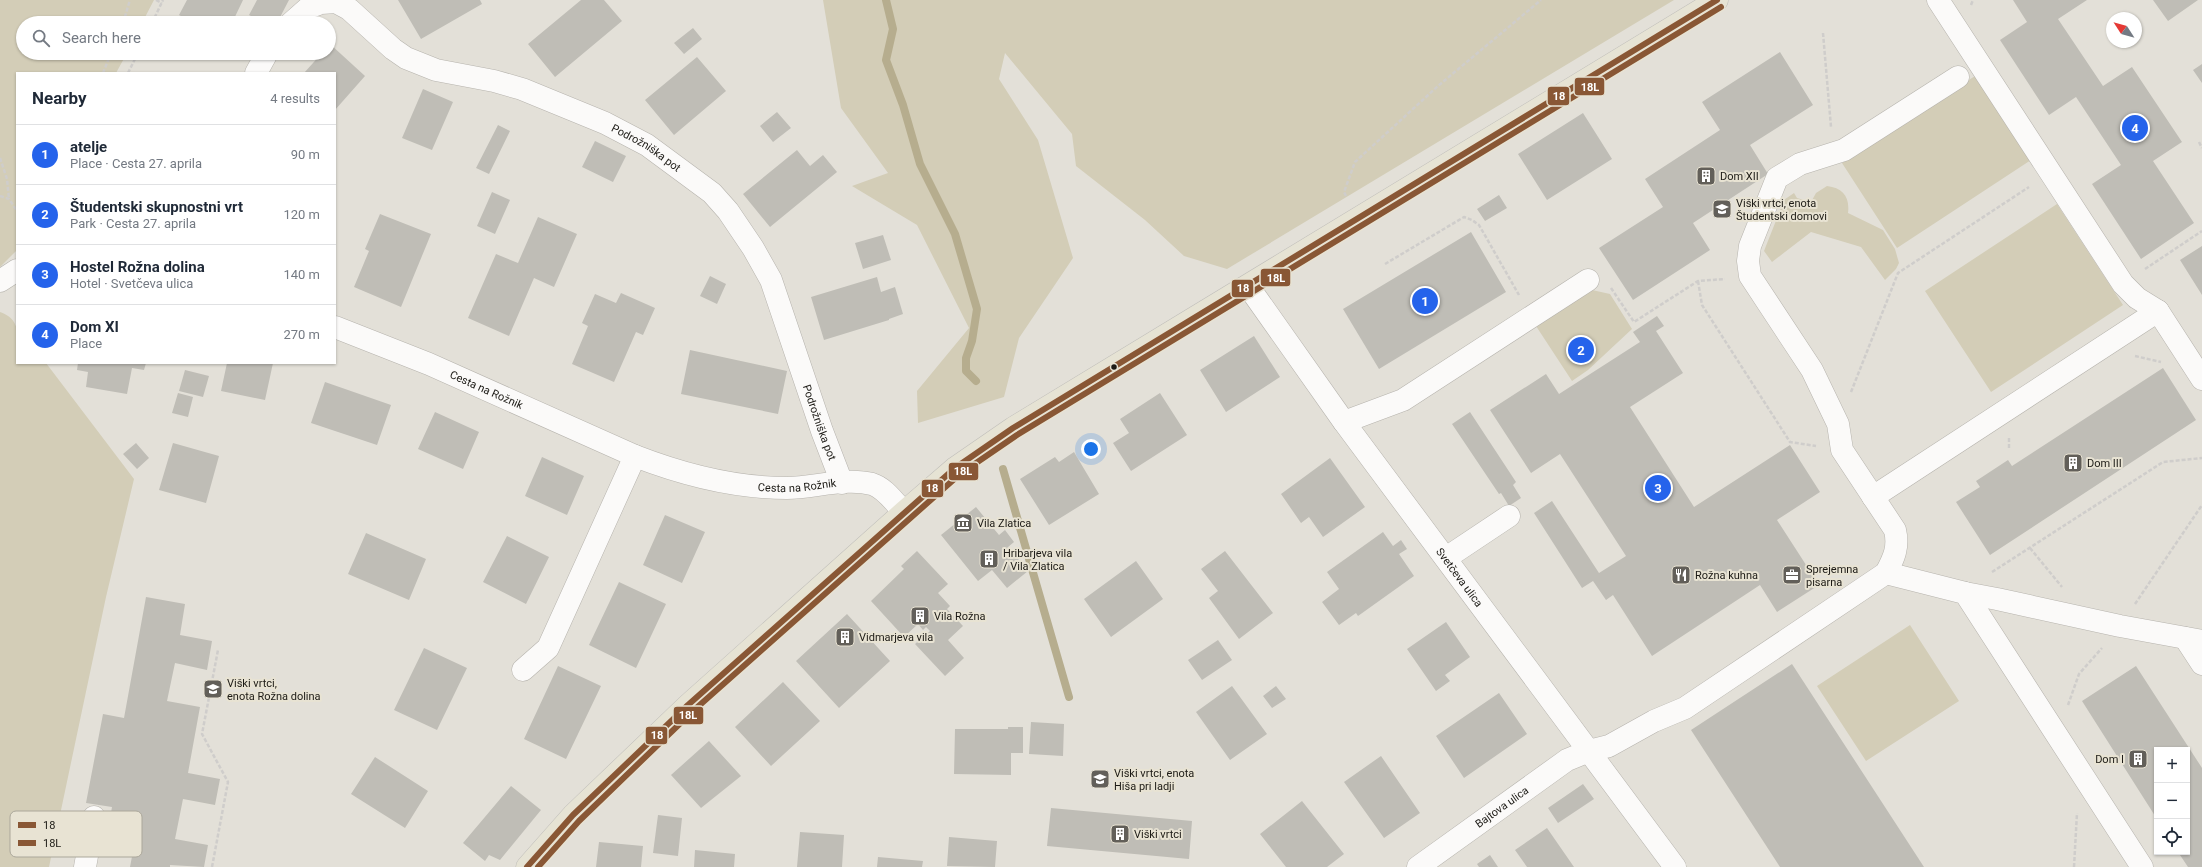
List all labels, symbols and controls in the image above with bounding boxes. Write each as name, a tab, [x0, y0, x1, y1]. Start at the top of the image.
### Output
north arrow	[2106, 12, 2142, 48]
search box	[16, 16, 336, 60]
icon: search	[30, 27, 52, 49]
text: Search here	[62, 29, 141, 47]
line badge: 18L	[1574, 77, 1605, 96]
text: 18L	[1581, 81, 1599, 94]
line badge: 18	[1547, 86, 1570, 106]
text: Nearby	[32, 88, 87, 108]
text: 18	[1553, 90, 1565, 103]
text: 4 results	[270, 91, 320, 106]
pin: 4	[2122, 113, 2148, 143]
street label: Podrožniška pot	[609, 121, 684, 175]
text: atelje	[70, 138, 107, 156]
text: 1	[41, 147, 49, 162]
text: 90 m	[291, 147, 320, 162]
text: Place · Cesta 27. aprila	[70, 156, 202, 171]
building icon: Dom XII	[1695, 165, 1717, 187]
place label: Dom XII	[1720, 170, 1759, 183]
place label: Viški vrtci, enota Študentski domovi	[1736, 197, 1827, 223]
text: Študentski skupnostni vrt	[70, 198, 243, 216]
school or university icon: Viški vrtci, enota Študentski domovi	[1711, 198, 1733, 220]
text: 2	[41, 207, 49, 222]
text: 120 m	[283, 207, 320, 222]
text: Park · Cesta 27. aprila	[70, 216, 196, 231]
text: Hostel Rožna dolina	[70, 258, 205, 276]
text: 3	[41, 267, 49, 282]
text: 140 m	[283, 267, 320, 282]
line badge: 18L	[1260, 268, 1291, 287]
text: 18L	[1267, 272, 1285, 285]
text: Hotel · Svetčeva ulica	[70, 276, 193, 291]
line badge: 18	[1231, 279, 1254, 298]
text: 18	[1237, 282, 1249, 295]
pin: 1	[1412, 286, 1438, 316]
text: Dom XI	[70, 318, 119, 336]
text: 4	[41, 327, 49, 342]
text: 270 m	[283, 327, 320, 342]
pin: 2	[1568, 335, 1594, 365]
text: Place	[70, 336, 102, 351]
unlabelled marker	[1109, 362, 1119, 372]
street label: Cesta na Rožnik	[448, 368, 525, 412]
street label: Podrožniška pot	[800, 383, 839, 463]
your location	[1081, 439, 1101, 459]
building icon: Dom III	[2062, 452, 2084, 474]
place label: Dom III	[2087, 457, 2122, 470]
line badge: 18L	[948, 462, 979, 481]
text: 18L	[954, 465, 972, 478]
pin: 3	[1645, 473, 1671, 503]
street label: Cesta na Rožnik	[757, 476, 837, 495]
line badge: 18	[921, 479, 944, 498]
text: 18	[926, 482, 938, 495]
museum icon: Vila Zlatica	[952, 512, 974, 534]
place label: Vila Zlatica	[977, 517, 1031, 530]
street label: Svetčeva ulica	[1433, 545, 1486, 609]
place label: Hribarjeva vila / Vila Zlatica	[1003, 547, 1072, 573]
building icon: Hribarjeva vila / Vila Zlatica	[978, 548, 1000, 570]
place label: Sprejemna pisarna	[1806, 563, 1858, 589]
restaurant icon: Rožna kuhna	[1670, 564, 1692, 586]
office icon: Sprejemna pisarna	[1781, 564, 1803, 586]
place label: Rožna kuhna	[1695, 569, 1758, 582]
building icon: Vila Rožna	[909, 605, 931, 627]
place label: Vila Rožna	[934, 610, 986, 623]
building icon: Vidmarjeva vila	[834, 626, 856, 648]
place label: Vidmarjeva vila	[859, 631, 933, 644]
place label: Viški vrtci, enota Rožna dolina	[227, 677, 321, 703]
school or university icon: Viški vrtci, enota Rožna dolina	[202, 678, 224, 700]
line badge: 18L	[673, 706, 704, 725]
text: 18L	[679, 709, 697, 722]
line badge: 18	[645, 726, 668, 745]
text: 18	[651, 729, 663, 742]
map controls	[2154, 747, 2190, 855]
button: +	[2154, 747, 2190, 783]
building icon: Dom I	[2127, 748, 2149, 770]
place label: Dom I	[2095, 753, 2124, 766]
place label: Viški vrtci, enota Hiša pri ladji	[1114, 767, 1194, 793]
school or university icon: Viški vrtci, enota Hiša pri ladji	[1089, 768, 1111, 790]
street label: Bajtova ulica	[1473, 783, 1531, 830]
button: −	[2154, 783, 2190, 819]
legend	[10, 811, 142, 857]
text: 18	[43, 819, 55, 832]
button: locate	[2154, 819, 2190, 855]
building icon: Viški vrtci	[1109, 823, 1131, 845]
place label: Viški vrtci	[1134, 828, 1182, 841]
text: 18L	[43, 837, 61, 850]

